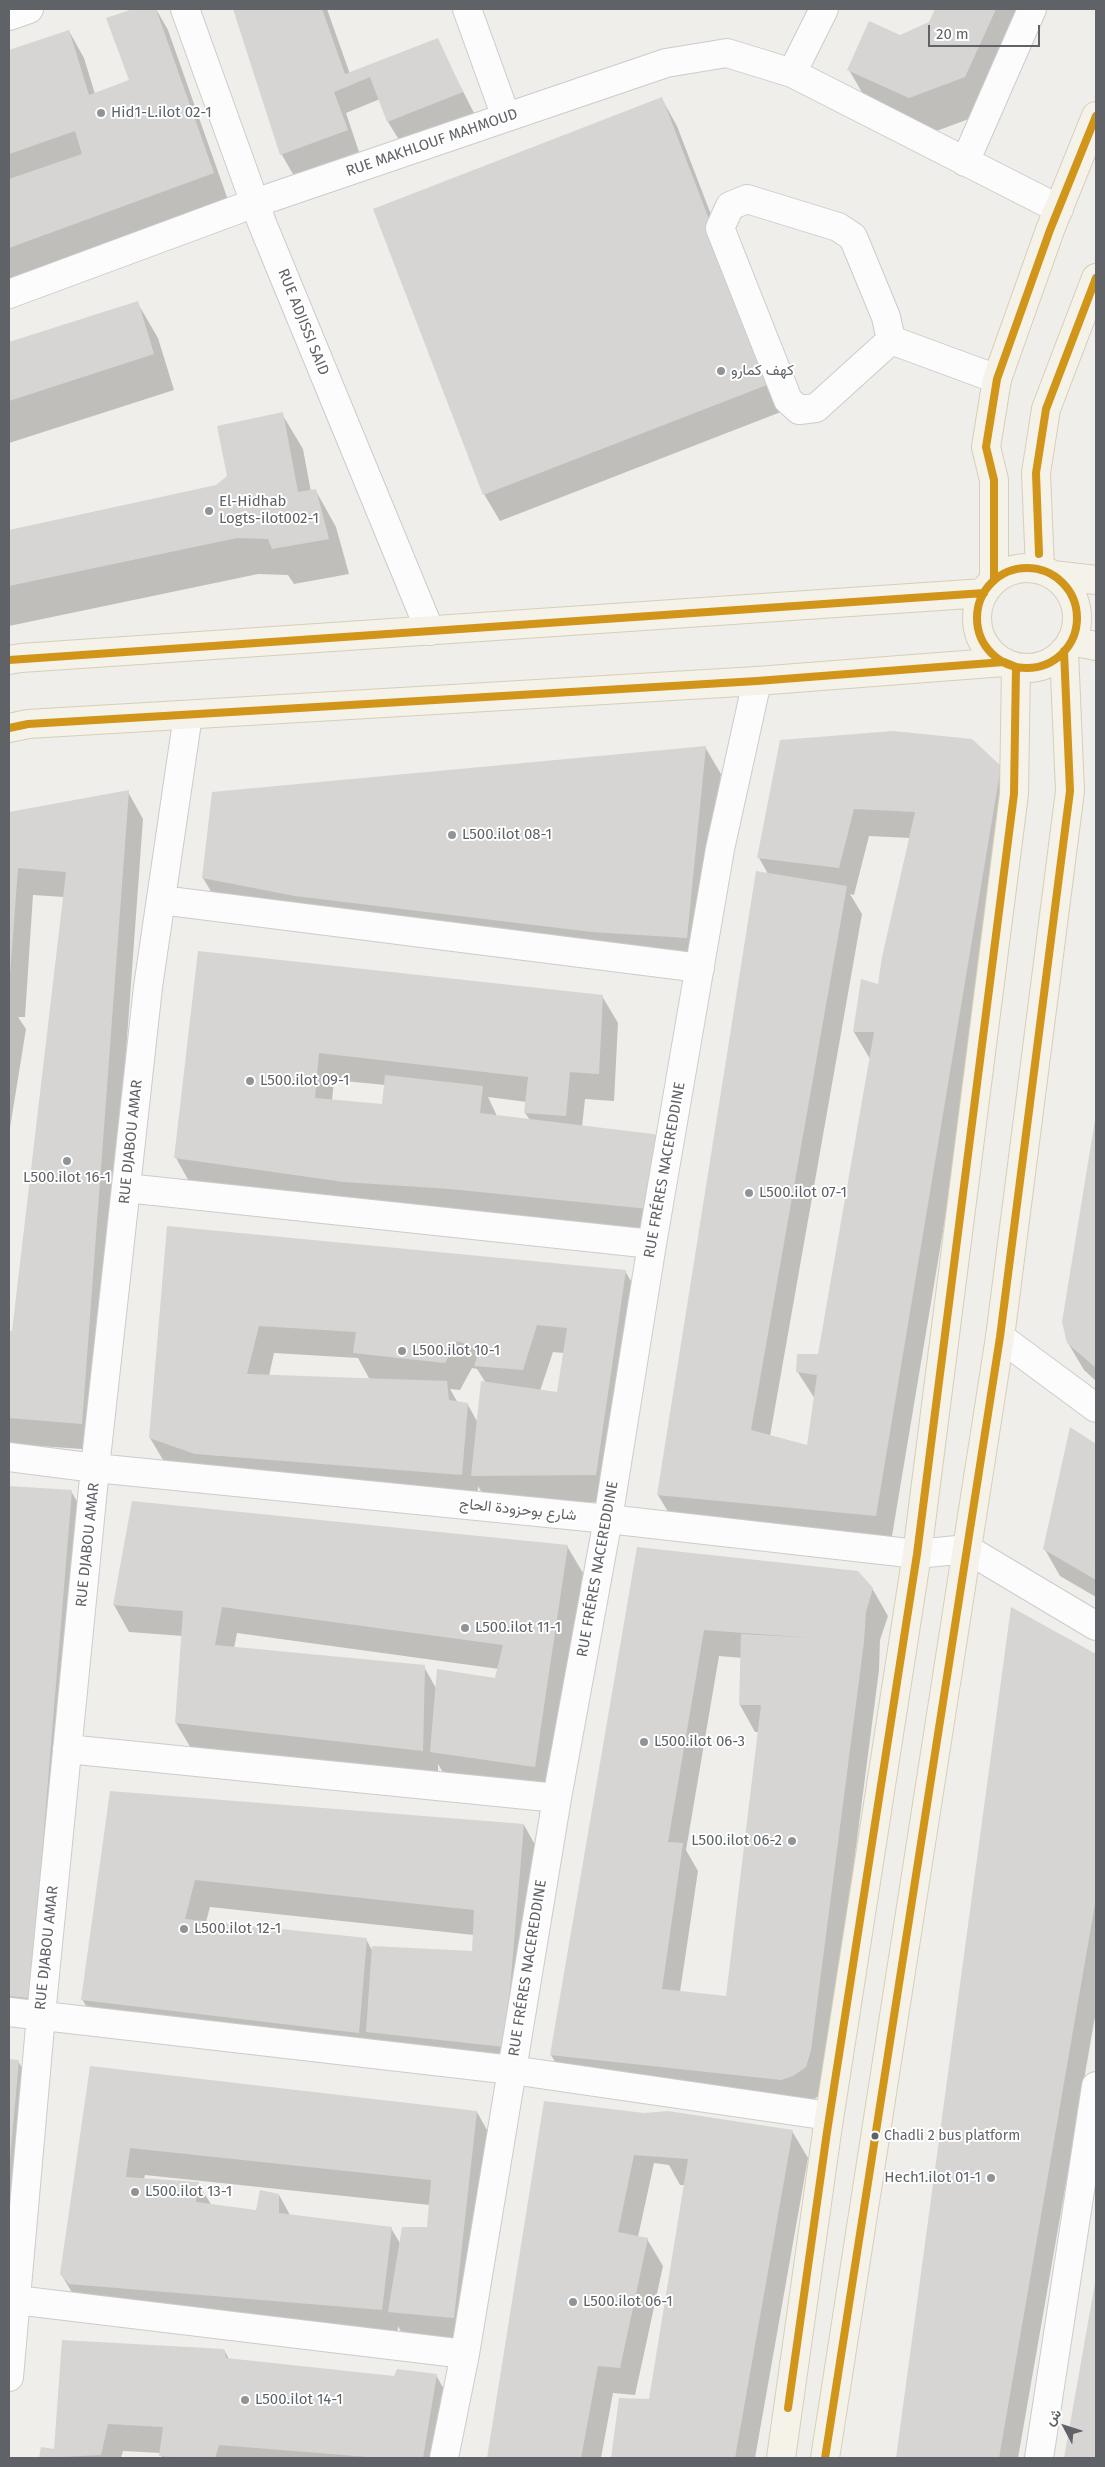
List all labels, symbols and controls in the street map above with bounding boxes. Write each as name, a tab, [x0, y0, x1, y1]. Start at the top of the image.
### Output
scale bar	[930, 15, 1042, 47]
text: 20 m	[936, 25, 969, 43]
place label: Hid1-L.ilot 02-1	[111, 104, 212, 122]
street label: RUE MAKHLOUF MAHMOUD	[344, 105, 520, 181]
marker: Hid1-L.ilot 02-1	[95, 107, 107, 119]
street label: RUE ADJISSI SAID	[273, 266, 333, 378]
place label: كهف كمارو	[731, 362, 794, 380]
marker: كهف كمارو	[715, 365, 727, 377]
place label: El-Hidhab Logts-ilot002-1	[219, 493, 319, 528]
marker: El-Hidhab Logts-ilot002-1	[203, 505, 215, 517]
place label: L500.ilot 08-1	[462, 826, 552, 844]
marker: L500.ilot 08-1	[446, 829, 458, 841]
place label: L500.ilot 09-1	[260, 1072, 349, 1090]
marker: L500.ilot 09-1	[244, 1075, 256, 1087]
street label: RUE DJABOU AMAR	[116, 1079, 146, 1205]
street label: RUE FRÉRES NACEREDDINE	[641, 1080, 689, 1260]
marker: L500.ilot 16-1	[61, 1155, 73, 1167]
place label: L500.ilot 16-1	[23, 1169, 111, 1187]
place label: L500.ilot 07-1	[759, 1184, 847, 1202]
marker: L500.ilot 07-1	[743, 1187, 755, 1199]
place label: L500.ilot 10-1	[412, 1342, 500, 1360]
marker: L500.ilot 10-1	[396, 1345, 408, 1357]
street label: RUE FRÉRES NACEREDDINE	[574, 1479, 622, 1659]
street label: RUE DJABOU AMAR	[73, 1482, 103, 1608]
street label: شارع بوحزودة الحاج	[459, 1495, 577, 1525]
place label: L500.ilot 11-1	[475, 1619, 561, 1637]
marker: L500.ilot 11-1	[459, 1622, 471, 1634]
place label: L500.ilot 06-3	[654, 1733, 745, 1751]
marker: L500.ilot 06-3	[638, 1736, 650, 1748]
place label: L500.ilot 06-2	[691, 1832, 782, 1850]
marker: L500.ilot 06-2	[786, 1835, 798, 1847]
street label: RUE FRÉRES NACEREDDINE	[505, 1878, 551, 2058]
street label: RUE DJABOU AMAR	[32, 1885, 62, 2011]
place label: L500.ilot 12-1	[194, 1920, 281, 1938]
marker: L500.ilot 12-1	[178, 1923, 190, 1935]
place label: Chadli 2 bus platform	[884, 2128, 1020, 2144]
marker: Chadli 2 bus platform	[870, 2131, 880, 2141]
place label: Hech1.ilot 01-1	[884, 2169, 981, 2187]
marker: Hech1.ilot 01-1	[985, 2172, 997, 2184]
place label: L500.ilot 13-1	[145, 2183, 232, 2201]
marker: L500.ilot 13-1	[129, 2186, 141, 2198]
place label: L500.ilot 06-1	[583, 2293, 673, 2311]
marker: L500.ilot 06-1	[567, 2296, 579, 2308]
place label: L500.ilot 14-1	[255, 2391, 343, 2409]
marker: L500.ilot 14-1	[239, 2394, 251, 2406]
north arrow	[1040, 2402, 1090, 2452]
text: ش	[1041, 2405, 1065, 2429]

